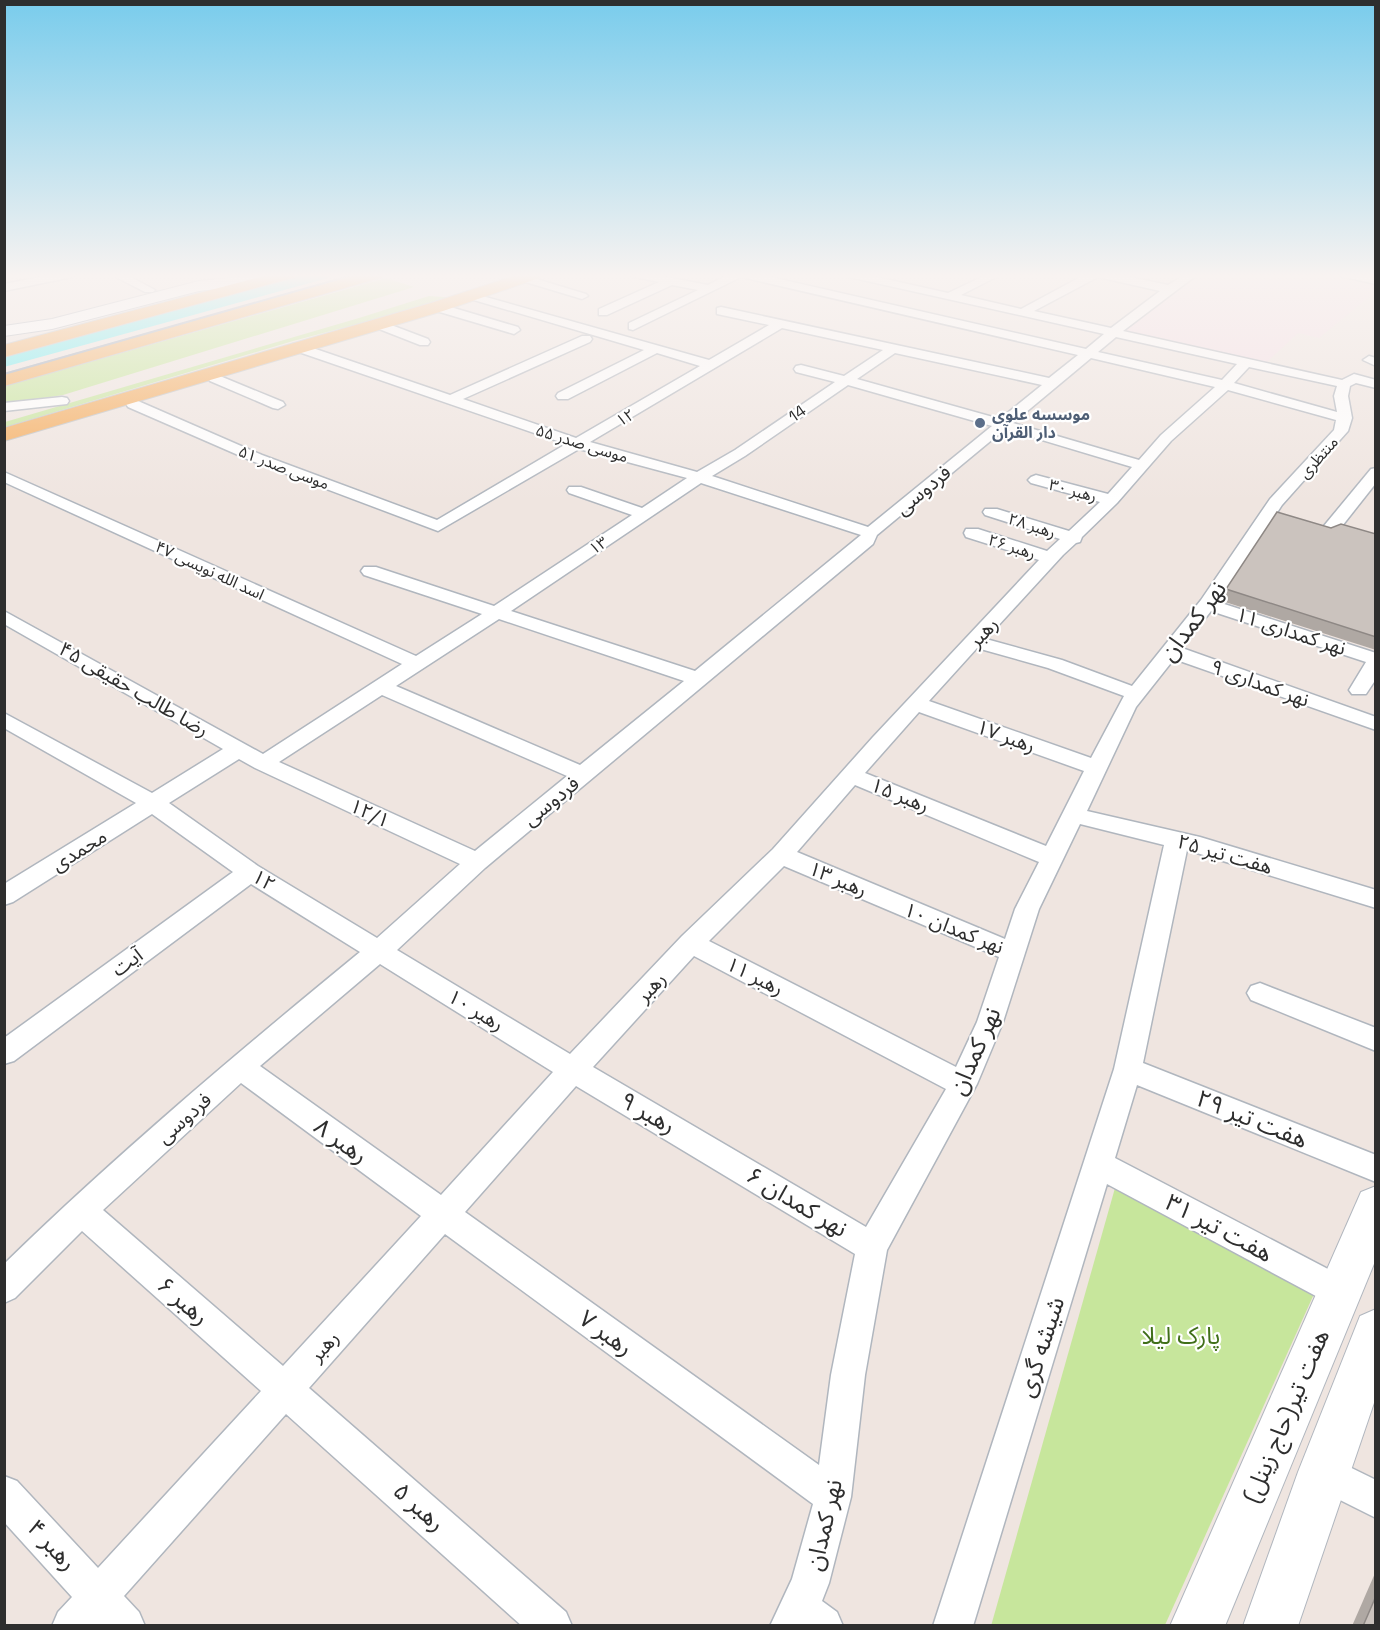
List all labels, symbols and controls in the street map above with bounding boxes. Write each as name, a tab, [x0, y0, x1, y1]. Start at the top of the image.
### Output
street label: 14	[784, 400, 810, 427]
street label: ۱۲	[612, 404, 639, 431]
place label: موسسه علوی دار القرآن	[992, 404, 1090, 443]
marker: موسسه علوی دار القرآن	[973, 416, 987, 430]
street label: موسی صدر ۵۵	[533, 419, 631, 468]
street label: منتظری	[1294, 432, 1343, 483]
street label: موسی صدر ۵۱	[235, 441, 332, 494]
street label: فردوسی	[890, 459, 956, 521]
street label: رهبر ۳۰	[1047, 474, 1099, 507]
street label: رهبر ۲۸	[1005, 508, 1058, 543]
street label: رهبر ۲۶	[985, 529, 1038, 564]
street label: ۱۳	[585, 532, 612, 559]
street label: ۴۷ اسد الله نویسی	[152, 536, 268, 605]
street label: نهر کمدان	[1152, 574, 1233, 667]
street label: نهر کمداری ۱۱	[1233, 601, 1349, 661]
street label: رهبر	[962, 611, 1004, 654]
street label: ۴۵ رضا طالب حقیقی	[54, 635, 214, 743]
street label: نهر کمداری ۹	[1207, 653, 1313, 713]
street label: رهبر ۱۷	[973, 713, 1039, 759]
street label: فردوسی	[518, 770, 585, 832]
street label: رهبر ۱۵	[867, 772, 933, 818]
street label: ۱۲/۱	[346, 792, 394, 834]
street label: محمدی	[46, 823, 112, 877]
street label: هفت تیر ۲۵	[1174, 828, 1276, 880]
street label: رهبر ۱۳	[805, 855, 871, 903]
street label: ۱۲	[247, 863, 281, 897]
street label: نهر کمدان ۱۰	[900, 896, 1008, 960]
street label: آیت	[106, 941, 149, 982]
street label: رهبر ۱۱	[722, 951, 788, 1001]
street label: رهبر	[630, 966, 672, 1009]
street label: رهبر ۱۰	[443, 983, 509, 1037]
street label: نهر کمدان	[941, 1002, 1008, 1100]
street label: هفت تیر ۲۹	[1192, 1082, 1312, 1155]
street label: رهبر ۹	[615, 1084, 682, 1141]
street label: فردوسی	[151, 1087, 217, 1149]
street label: رهبر ۸	[308, 1111, 374, 1171]
street label: نهر کمدان ۶	[741, 1159, 854, 1244]
street label: هفت تیر ۳۱	[1160, 1186, 1278, 1269]
street label: رهبر ۶	[151, 1269, 216, 1332]
street label: شیشه گری	[1010, 1293, 1071, 1401]
street label: رهبر ۷	[573, 1303, 639, 1363]
park label: پارک لیلا	[1142, 1320, 1220, 1351]
street label: هفت تیر(حاج زینل)	[1235, 1324, 1338, 1508]
street label: رهبر	[303, 1325, 345, 1368]
street label: رهبر ۵	[387, 1475, 452, 1538]
street label: نهر کمدان	[798, 1476, 849, 1574]
street label: رهبر ۴	[21, 1512, 84, 1577]

